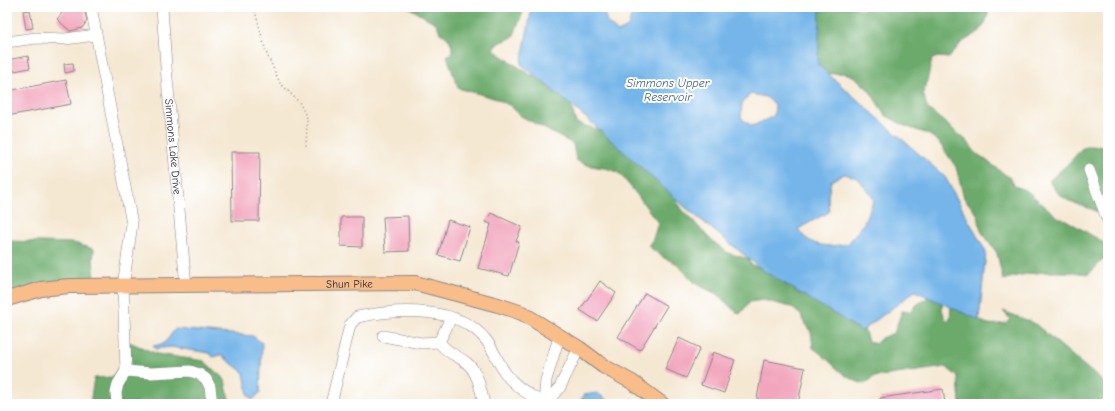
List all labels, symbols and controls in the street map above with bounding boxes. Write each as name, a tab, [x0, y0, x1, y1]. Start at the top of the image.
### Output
water label: Simmons Upper Reservoir	[626, 76, 711, 104]
street label: Simmons Lake Drive	[162, 98, 184, 195]
street label: Shun Pike	[326, 277, 373, 291]

